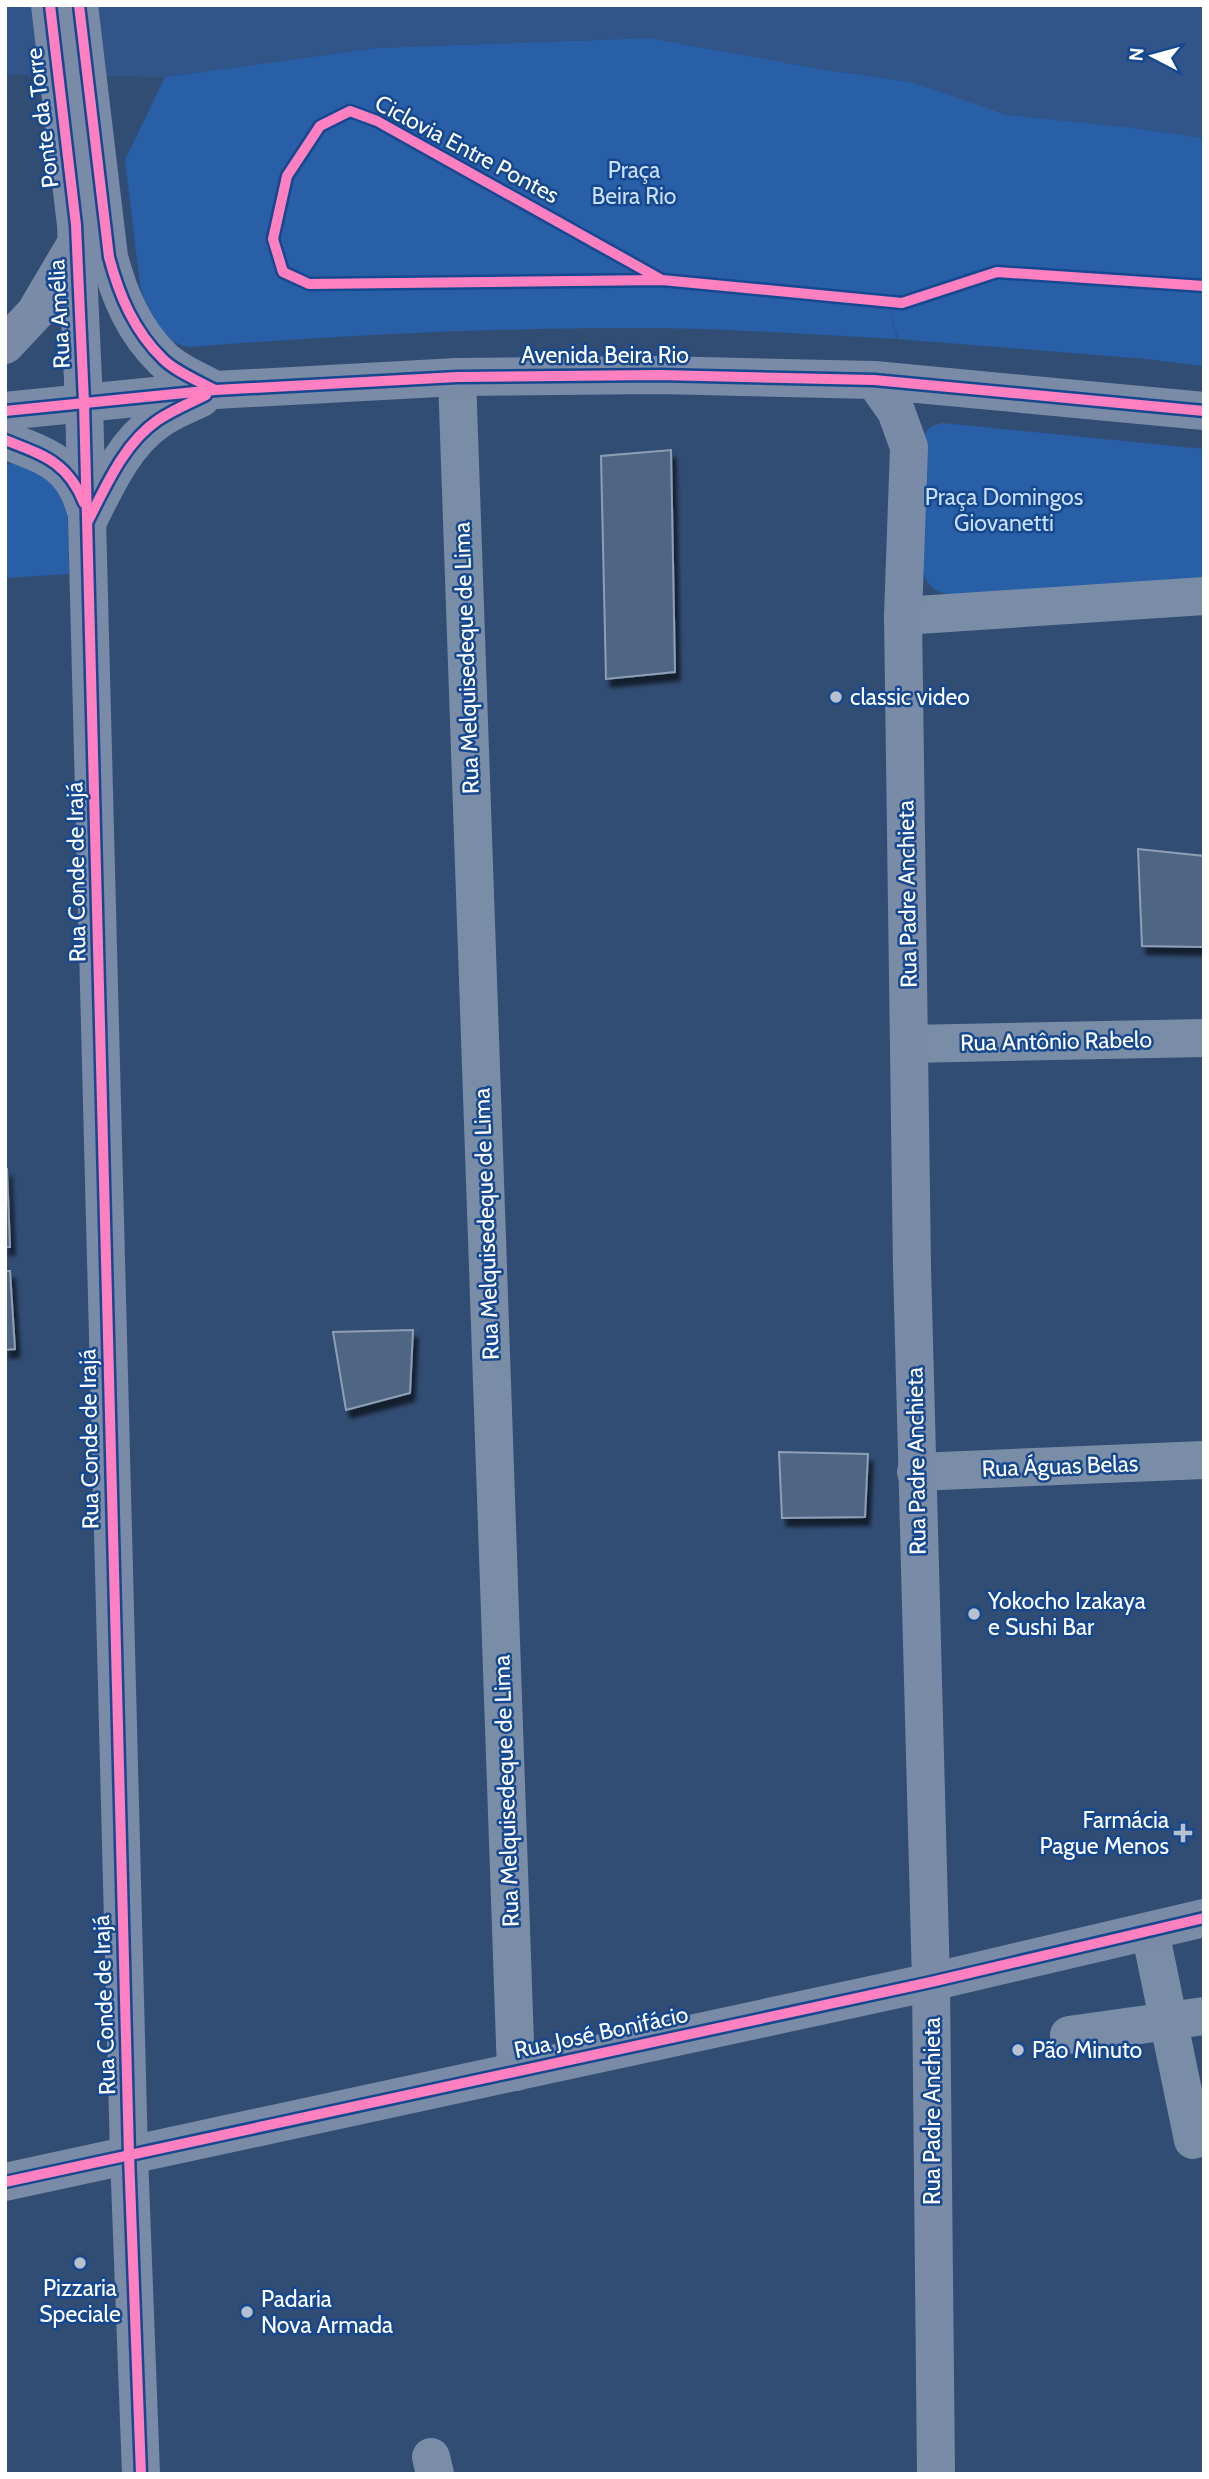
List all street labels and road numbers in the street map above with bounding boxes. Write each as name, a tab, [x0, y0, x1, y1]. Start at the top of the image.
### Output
street label: Ponte da Torre	[19, 46, 64, 190]
street label: Ciclovia Entre Pontes	[370, 89, 564, 209]
street label: Rua Amélia	[42, 259, 76, 369]
street label: Avenida Beira Rio	[521, 341, 689, 369]
street label: Rua Melquisedeque de Lima	[447, 522, 485, 794]
street label: Rua Conde de Irajá	[60, 782, 92, 962]
street label: Rua Padre Anchieta	[891, 800, 923, 988]
street label: Rua Antônio Rabelo	[960, 1025, 1152, 1057]
street label: Rua Melquisedeque de Lima	[467, 1088, 505, 1360]
street label: Rua Conde de Irajá	[73, 1349, 105, 1529]
street label: Rua Padre Anchieta	[900, 1367, 932, 1555]
street label: Rua Águas Belas	[981, 1448, 1139, 1483]
street label: Rua Melquisedeque de Lima	[487, 1655, 525, 1927]
street label: Rua Conde de Irajá	[87, 1914, 121, 2096]
street label: Rua José Bonifácio	[511, 2000, 691, 2064]
street label: Rua Padre Anchieta	[918, 2017, 946, 2205]

